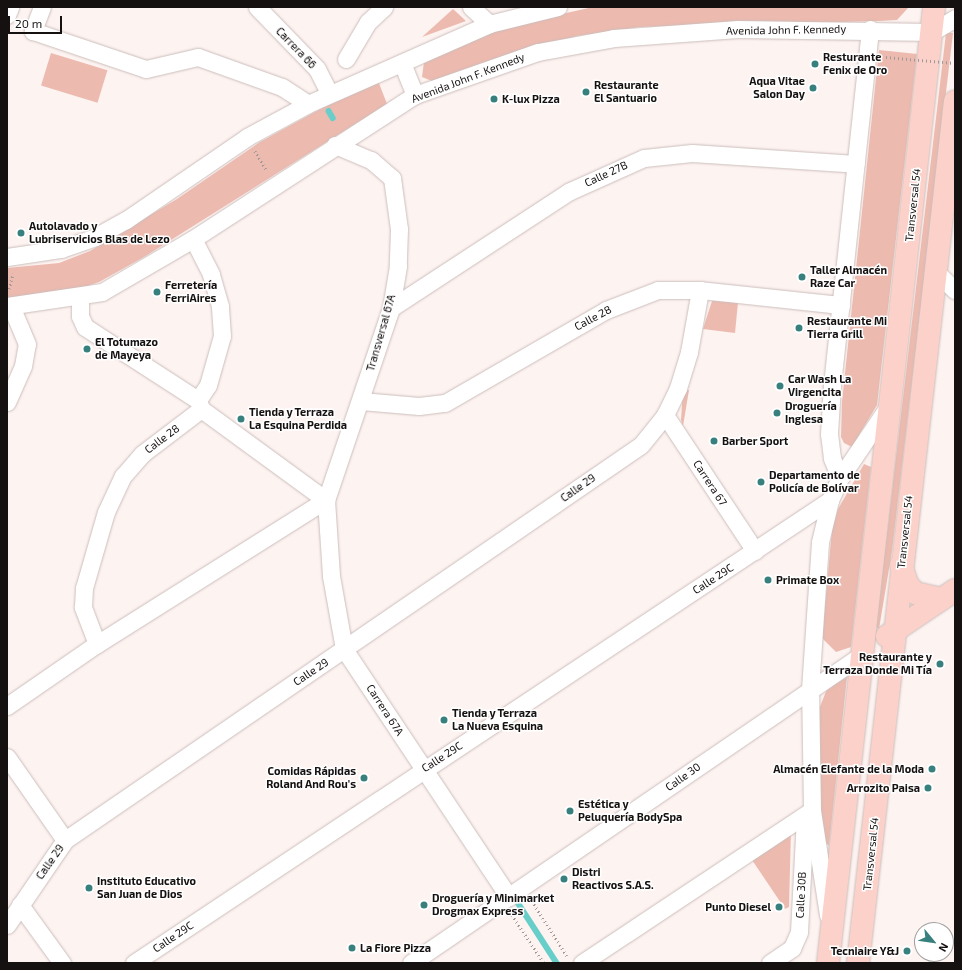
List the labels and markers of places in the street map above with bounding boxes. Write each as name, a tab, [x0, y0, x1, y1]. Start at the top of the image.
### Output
place label: Resturante Fenix de Oro	[823, 51, 887, 77]
marker: Resturante Fenix de Oro	[810, 59, 820, 69]
place label: Aqua Vitae Salon Day	[749, 75, 805, 101]
place label: Restaurante El Santuario	[594, 79, 659, 105]
marker: Aqua Vitae Salon Day	[808, 83, 818, 93]
marker: Restaurante El Santuario	[581, 87, 591, 97]
place label: K-lux Pizza	[502, 92, 560, 106]
marker: K-lux Pizza	[489, 94, 499, 104]
place label: Autolavado y Lubriservicios Blas de Lezo	[29, 220, 170, 246]
marker: Autolavado y Lubriservicios Blas de Lezo	[16, 228, 26, 238]
place label: Taller Almacén Raze Car	[810, 264, 888, 290]
marker: Taller Almacén Raze Car	[797, 272, 807, 282]
place label: Ferretería FerriAires	[165, 279, 217, 305]
marker: Ferretería FerriAires	[152, 287, 162, 297]
place label: Restaurante Mi Tierra Grill	[807, 315, 887, 341]
marker: Restaurante Mi Tierra Grill	[794, 323, 804, 333]
place label: El Totumazo de Mayeya	[95, 336, 159, 362]
marker: El Totumazo de Mayeya	[82, 344, 92, 354]
place label: Car Wash La Virgencita	[788, 373, 852, 399]
marker: Car Wash La Virgencita	[775, 381, 785, 391]
place label: Droguería Inglesa	[785, 400, 837, 426]
place label: Tienda y Terraza La Esquina Perdida	[249, 406, 347, 432]
marker: Droguería Inglesa	[772, 408, 782, 418]
marker: Tienda y Terraza La Esquina Perdida	[236, 414, 246, 424]
place label: Barber Sport	[722, 434, 789, 448]
marker: Barber Sport	[709, 436, 719, 446]
place label: Departamento de Policía de Bolívar	[769, 469, 860, 495]
marker: Departamento de Policía de Bolívar	[756, 477, 766, 487]
place label: Primate Box	[776, 573, 839, 587]
marker: Primate Box	[763, 575, 773, 585]
place label: Restaurante y Terraza Donde Mi Tía	[823, 651, 932, 677]
marker: Restaurante y Terraza Donde Mi Tía	[935, 659, 945, 669]
place label: Tienda y Terraza La Nueva Esquina	[452, 707, 543, 733]
marker: Tienda y Terraza La Nueva Esquina	[439, 715, 449, 725]
place label: Almacén Elefante de la Moda	[773, 762, 924, 776]
marker: Almacén Elefante de la Moda	[927, 764, 937, 774]
place label: Comidas Rápidas Roland And Rou's	[266, 765, 356, 791]
marker: Comidas Rápidas Roland And Rou's	[359, 773, 369, 783]
place label: Arrozito Paisa	[847, 781, 920, 795]
marker: Arrozito Paisa	[923, 783, 933, 793]
place label: Estética y Peluquería BodySpa	[578, 798, 682, 824]
marker: Estética y Peluquería BodySpa	[565, 806, 575, 816]
place label: Distri Reactivos S.A.S.	[572, 866, 654, 892]
marker: Distri Reactivos S.A.S.	[559, 874, 569, 884]
place label: Instituto Educativo San Juan de Dios	[97, 875, 196, 901]
marker: Instituto Educativo San Juan de Dios	[84, 883, 94, 893]
place label: Droguería y Minimarket Drogmax Express	[432, 892, 555, 918]
marker: Droguería y Minimarket Drogmax Express	[419, 900, 429, 910]
place label: Punto Diesel	[705, 900, 771, 914]
marker: Punto Diesel	[774, 902, 784, 912]
place label: La Fiore Pizza	[360, 941, 431, 955]
marker: La Fiore Pizza	[347, 943, 357, 953]
place label: Tecniaire Y&J	[830, 944, 899, 958]
marker: Tecniaire Y&J	[902, 946, 912, 956]

